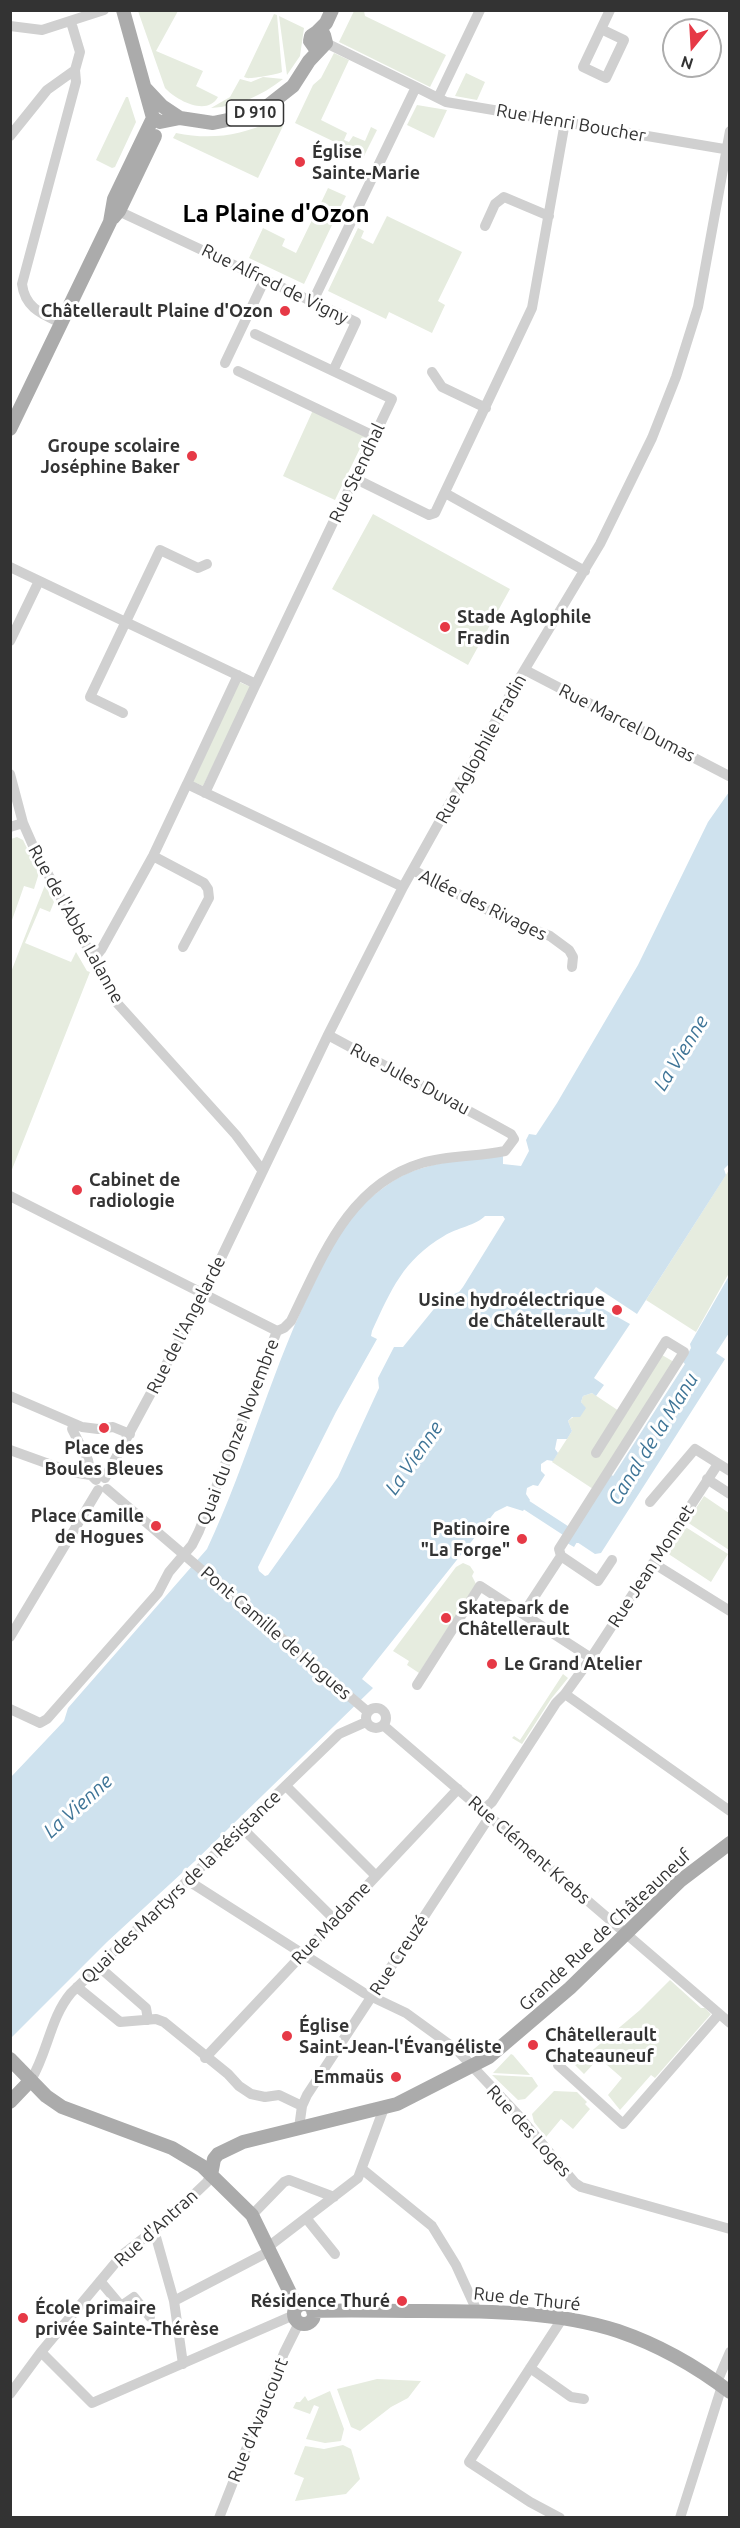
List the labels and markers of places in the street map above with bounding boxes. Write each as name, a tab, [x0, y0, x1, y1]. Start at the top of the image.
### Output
place label: Église Sainte-Marie	[312, 141, 420, 184]
marker: Église Sainte-Marie	[293, 155, 307, 169]
place label: Châtellerault Plaine d'Ozon	[41, 300, 273, 322]
marker: Châtellerault Plaine d'Ozon	[278, 304, 292, 318]
place label: Groupe scolaire Joséphine Baker	[40, 435, 180, 478]
marker: Groupe scolaire Joséphine Baker	[185, 449, 199, 463]
place label: Stade Aglophile Fradin	[457, 606, 591, 648]
marker: Stade Aglophile Fradin	[438, 620, 452, 634]
place label: Cabinet de radiologie	[89, 1169, 180, 1212]
marker: Cabinet de radiologie	[70, 1183, 84, 1197]
place label: Usine hydroélectrique de Châtellerault	[418, 1289, 605, 1332]
marker: Usine hydroélectrique de Châtellerault	[610, 1303, 624, 1317]
marker: Place des Boules Bleues	[97, 1421, 111, 1435]
place label: Place des Boules Bleues	[44, 1437, 164, 1480]
place label: Place Camille de Hogues	[31, 1505, 144, 1547]
place label: Patinoire "La Forge"	[421, 1518, 510, 1561]
marker: Place Camille de Hogues	[149, 1519, 163, 1533]
marker: Patinoire "La Forge"	[515, 1532, 529, 1546]
place label: Skatepark de Châtellerault	[458, 1597, 570, 1640]
marker: Skatepark de Châtellerault	[439, 1611, 453, 1625]
place label: Le Grand Atelier	[504, 1653, 642, 1675]
marker: Le Grand Atelier	[485, 1657, 499, 1671]
place label: Église Saint-Jean-l'Évangéliste	[299, 2015, 502, 2058]
place label: Châtellerault Chateauneuf	[545, 2024, 657, 2066]
marker: Église Saint-Jean-l'Évangéliste	[280, 2029, 294, 2043]
marker: Châtellerault Chateauneuf	[526, 2038, 540, 2052]
place label: Emmaüs	[313, 2066, 384, 2088]
marker: Emmaüs	[389, 2070, 403, 2084]
place label: Résidence Thuré	[250, 2290, 390, 2312]
marker: Résidence Thuré	[395, 2294, 409, 2308]
place label: École primaire privée Sainte-Thérèse	[35, 2297, 219, 2340]
marker: École primaire privée Sainte-Thérèse	[16, 2311, 30, 2325]

